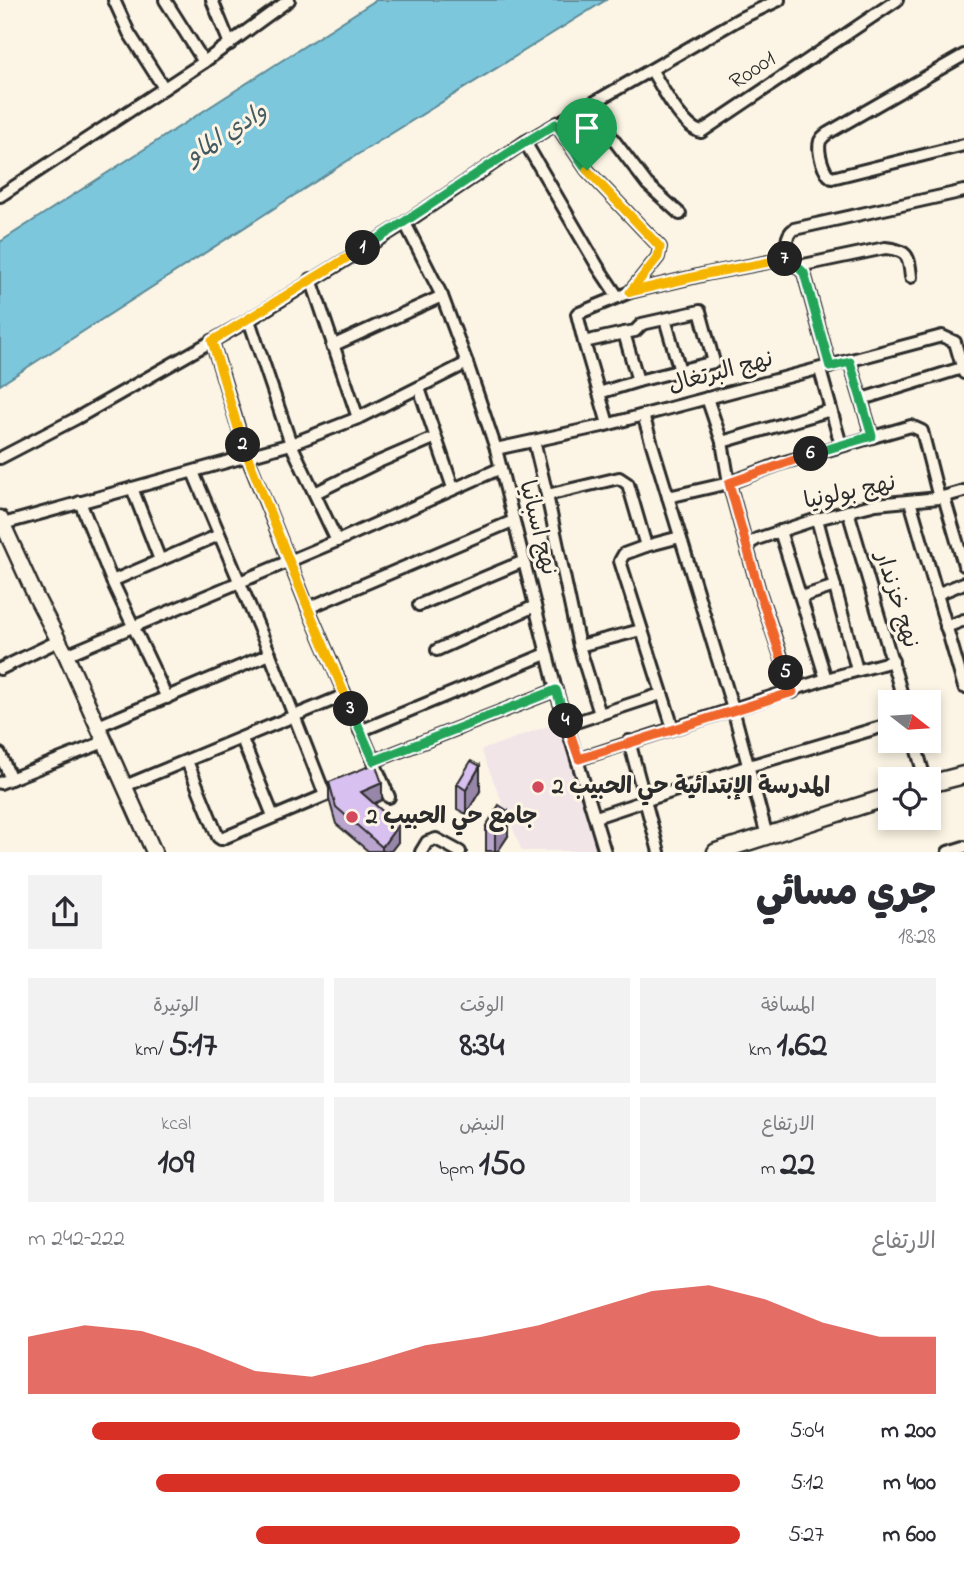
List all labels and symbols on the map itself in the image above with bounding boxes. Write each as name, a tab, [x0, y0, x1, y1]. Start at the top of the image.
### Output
street label: R0001	[723, 43, 783, 99]
water label: وادي الماو	[177, 95, 275, 176]
pin	[557, 98, 617, 170]
pin: 1	[346, 230, 380, 266]
pin: 7	[768, 242, 802, 276]
street label: نهج البرتغال	[665, 343, 777, 403]
pin: 2	[226, 428, 260, 462]
pin: 6	[794, 436, 828, 472]
street label: نهج بولونيا	[801, 467, 899, 519]
street label: نهج اسبانيا	[509, 477, 565, 579]
street label: نهج خزندار	[865, 546, 926, 652]
pin: 5	[768, 656, 804, 690]
north arrow	[878, 690, 942, 752]
pin: 3	[334, 692, 368, 726]
pin: 4	[548, 704, 584, 738]
place label: المدرسة الإبتدائية حي الحبيب 2	[551, 771, 830, 806]
marker: المدرسة الإبتدائية حي الحبيب 2	[530, 779, 546, 795]
place label: جامع حي الحبيب 2	[365, 801, 537, 836]
marker: جامع حي الحبيب 2	[344, 809, 360, 825]

